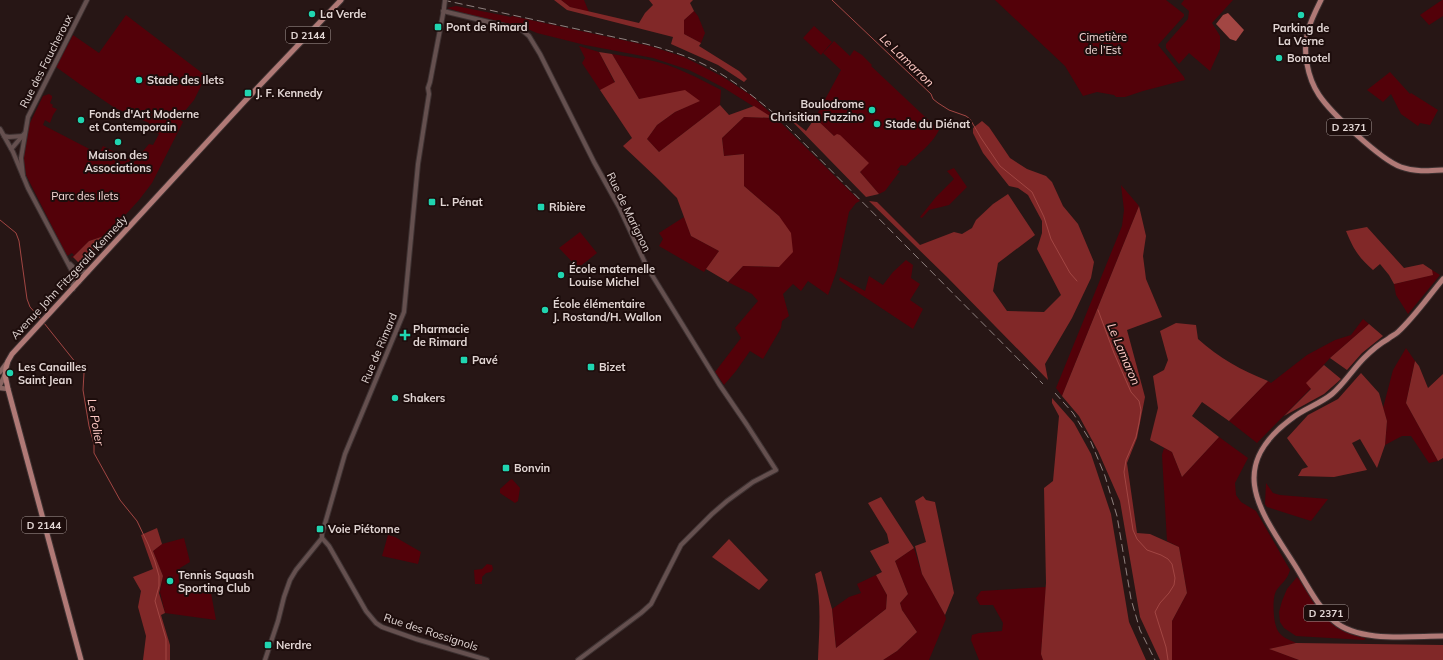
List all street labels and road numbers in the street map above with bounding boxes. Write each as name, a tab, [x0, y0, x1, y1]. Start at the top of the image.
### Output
street label: Rue des Faucheroux	[16, 12, 76, 110]
road number: D 2144	[286, 27, 330, 43]
road number: D 2371	[1327, 119, 1371, 135]
street label: Rue de Marignon	[604, 170, 654, 254]
street label: Avenue John Fitzgerald Kennedy	[8, 212, 130, 342]
street label: Rue de Rimard	[358, 311, 400, 385]
road number: D 2144	[22, 517, 66, 533]
road number: D 2371	[1304, 605, 1348, 621]
street label: Rue des Rossignols	[382, 610, 480, 654]

